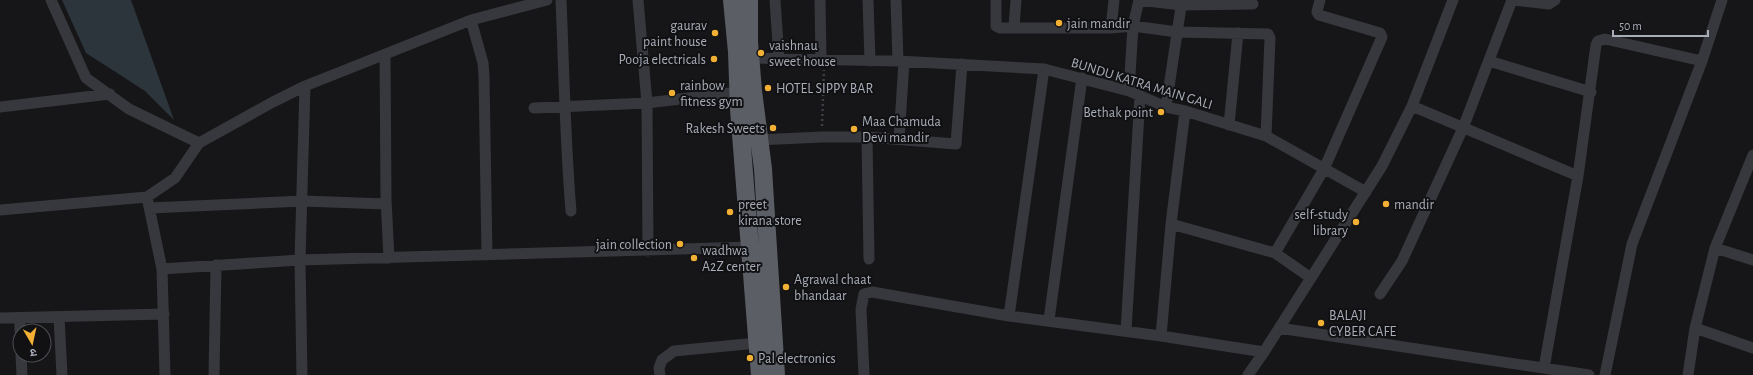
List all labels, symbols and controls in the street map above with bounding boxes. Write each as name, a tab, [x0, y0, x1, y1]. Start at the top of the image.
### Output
scale bar	[1613, 12, 1708, 38]
place label: jain mandir	[1067, 17, 1130, 31]
marker: jain mandir	[1054, 18, 1064, 28]
place label: gaurav paint house	[643, 19, 707, 49]
text: 50 m	[1619, 20, 1642, 32]
marker: gaurav paint house	[710, 28, 720, 38]
place label: vaishnau sweet house	[769, 39, 836, 69]
marker: vaishnau sweet house	[756, 48, 766, 58]
place label: Pooja electricals	[619, 53, 706, 67]
marker: Pooja electricals	[709, 54, 719, 64]
street label: BUNDU KATRA MAIN GALI	[1069, 56, 1214, 112]
place label: rainbow fitness gym	[680, 79, 743, 109]
place label: HOTEL SIPPY BAR	[776, 82, 873, 96]
marker: HOTEL SIPPY BAR	[763, 83, 773, 93]
marker: rainbow fitness gym	[667, 88, 677, 98]
place label: Bethak point	[1083, 106, 1154, 120]
marker: Bethak point	[1156, 107, 1166, 117]
place label: Maa Chamuda Devi mandir	[862, 115, 942, 145]
place label: Rakesh Sweets	[686, 122, 765, 136]
marker: Rakesh Sweets	[768, 123, 778, 133]
marker: Maa Chamuda Devi mandir	[849, 124, 859, 134]
place label: preet kirana store	[738, 198, 802, 228]
place label: mandir	[1394, 198, 1434, 212]
marker: mandir	[1381, 199, 1391, 209]
marker: preet kirana store	[725, 207, 735, 217]
place label: self-study library	[1294, 208, 1348, 238]
marker: self-study library	[1351, 217, 1361, 227]
place label: jain collection	[596, 238, 672, 252]
marker: jain collection	[675, 239, 685, 249]
place label: wadhwa A2Z center	[702, 244, 761, 274]
marker: wadhwa A2Z center	[689, 253, 699, 263]
place label: Agrawal chaat bhandaar	[794, 273, 872, 303]
marker: Agrawal chaat bhandaar	[781, 282, 791, 292]
place label: BALAJI CYBER CAFE	[1329, 309, 1396, 339]
marker: BALAJI CYBER CAFE	[1316, 318, 1326, 328]
north arrow	[12, 323, 52, 363]
text: उ	[29, 346, 38, 358]
place label: Pal electronics	[758, 352, 836, 366]
marker: Pal electronics	[745, 353, 755, 363]

